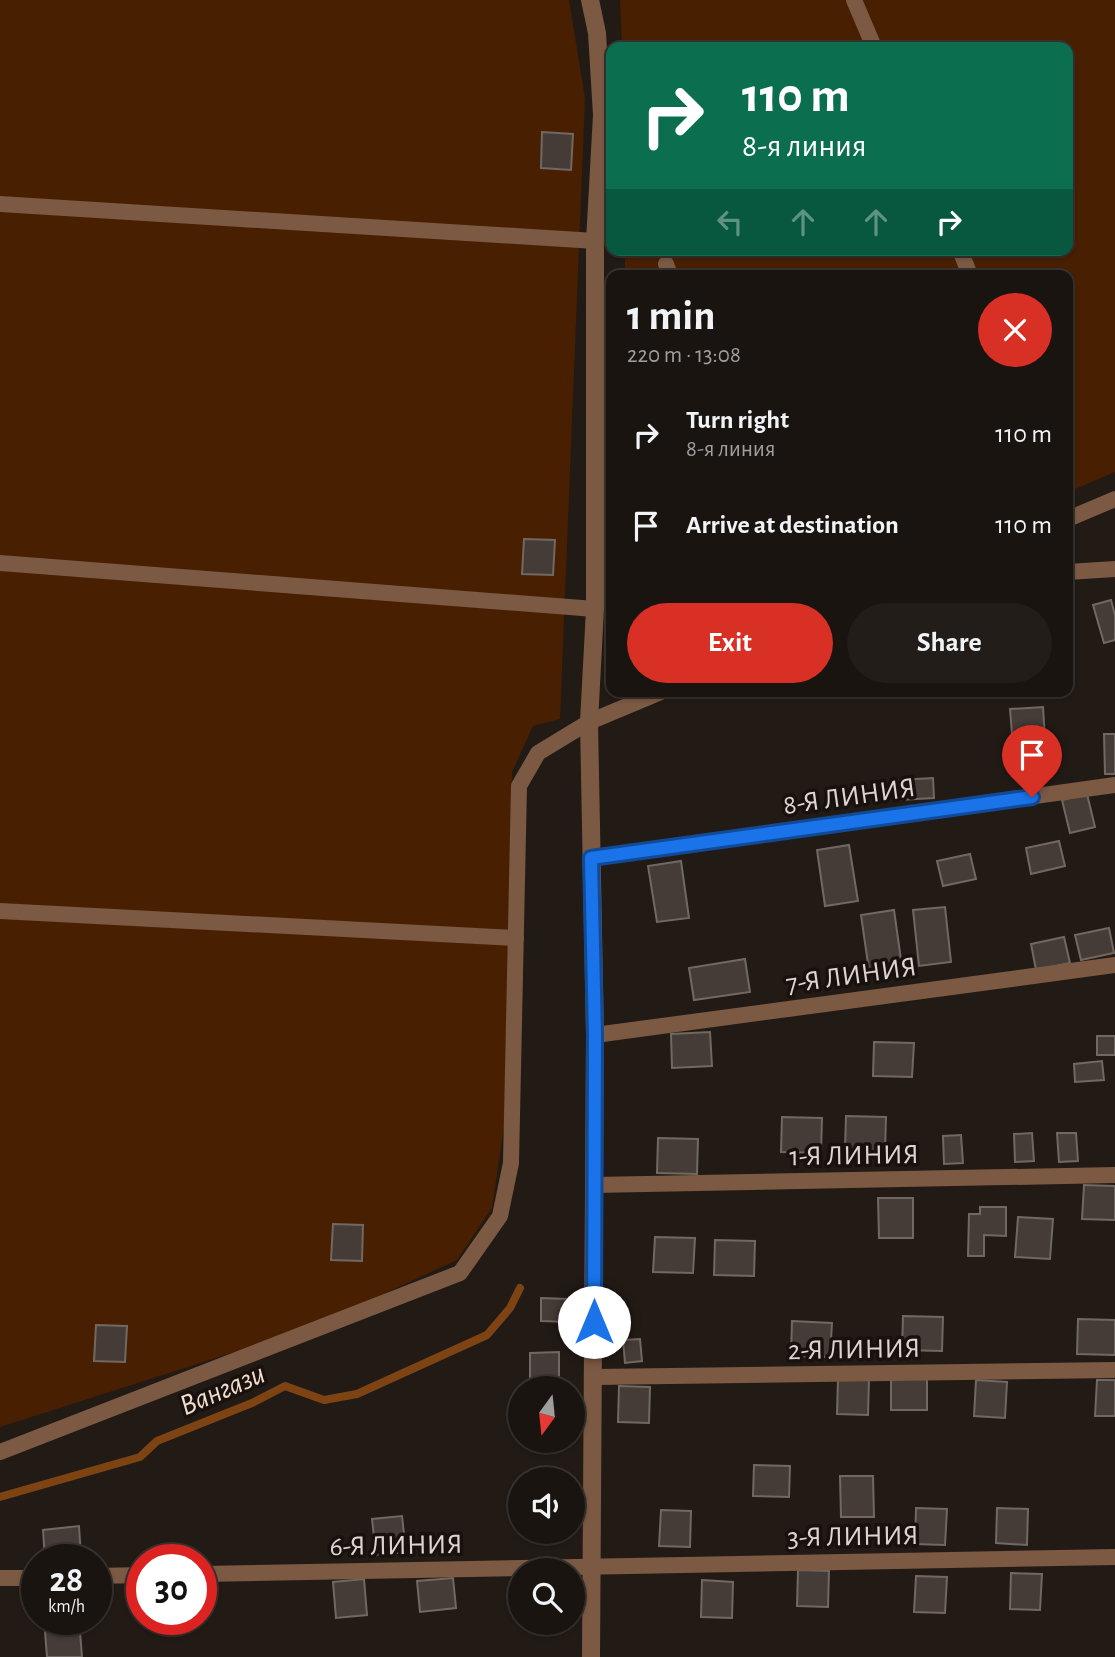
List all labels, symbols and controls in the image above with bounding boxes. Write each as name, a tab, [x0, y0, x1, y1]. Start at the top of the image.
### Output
icon: right	[627, 70, 718, 161]
text: 110 m	[742, 72, 850, 121]
text: 8-я линия	[742, 130, 866, 162]
icon: left	[711, 203, 749, 241]
icon: ahead	[784, 203, 822, 241]
icon: ahead	[857, 203, 895, 241]
icon: right	[930, 203, 968, 241]
button: close	[978, 293, 1052, 367]
text: 1 min	[627, 295, 716, 337]
text: 220 m · 13:08	[627, 344, 741, 367]
text: Turn right	[686, 407, 789, 433]
icon: right	[627, 416, 665, 454]
text: 110 m	[995, 421, 1052, 447]
text: 8-я линия	[686, 438, 775, 461]
icon: arrive	[627, 507, 665, 545]
text: Arrive at destination	[686, 512, 899, 538]
text: 110 m	[995, 512, 1052, 538]
button: Exit	[627, 603, 833, 683]
button: Share	[847, 603, 1052, 683]
pin	[1002, 725, 1062, 797]
icon: arrive	[1013, 736, 1051, 774]
street label: 8-Я ЛИНИЯ	[781, 774, 917, 820]
street label: 7-Я ЛИНИЯ	[784, 953, 918, 999]
street label: 1-Я ЛИНИЯ	[789, 1141, 919, 1171]
position arrow	[557, 1285, 631, 1359]
street label: 2-Я ЛИНИЯ	[788, 1335, 921, 1365]
water label: Вангази	[175, 1359, 269, 1421]
north arrow	[508, 1376, 584, 1452]
map controls	[508, 1376, 585, 1635]
button: sound	[508, 1467, 585, 1544]
street label: 3-Я ЛИНИЯ	[787, 1522, 919, 1552]
street label: 6-Я ЛИНИЯ	[329, 1531, 463, 1561]
speed limit sign: 30	[126, 1544, 217, 1635]
button: search	[508, 1558, 585, 1635]
text: 28	[50, 1563, 83, 1598]
text: km/h	[48, 1598, 85, 1616]

